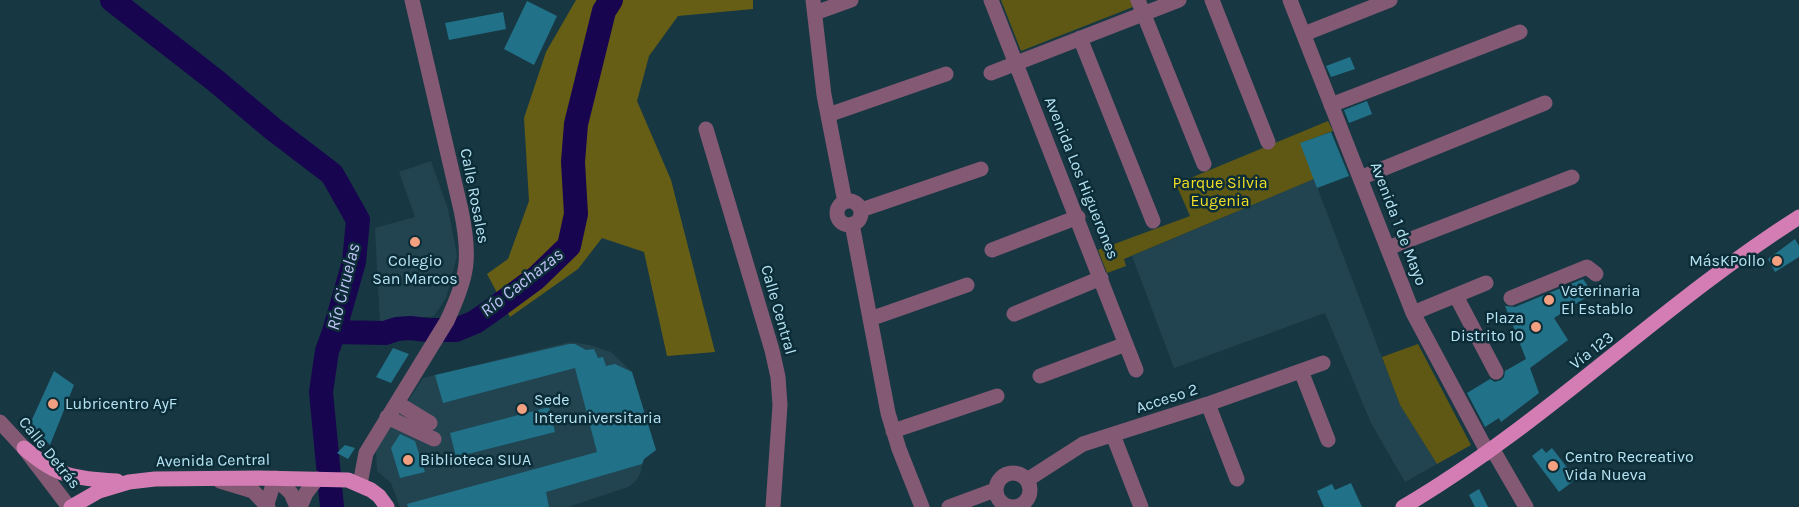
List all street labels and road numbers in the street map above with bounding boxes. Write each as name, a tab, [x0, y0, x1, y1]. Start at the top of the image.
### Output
street label: Avenida Los Higuerones	[1040, 94, 1122, 262]
street label: Calle Rosales	[455, 147, 493, 245]
street label: Avenida 1 de Mayo	[1366, 160, 1430, 288]
street label: Calle Central	[756, 263, 800, 357]
street label: Vía 123	[1566, 328, 1618, 374]
street label: Acceso 2	[1134, 380, 1200, 418]
street label: Calle Detrás	[14, 413, 84, 493]
street label: Avenida Central	[156, 450, 270, 472]

